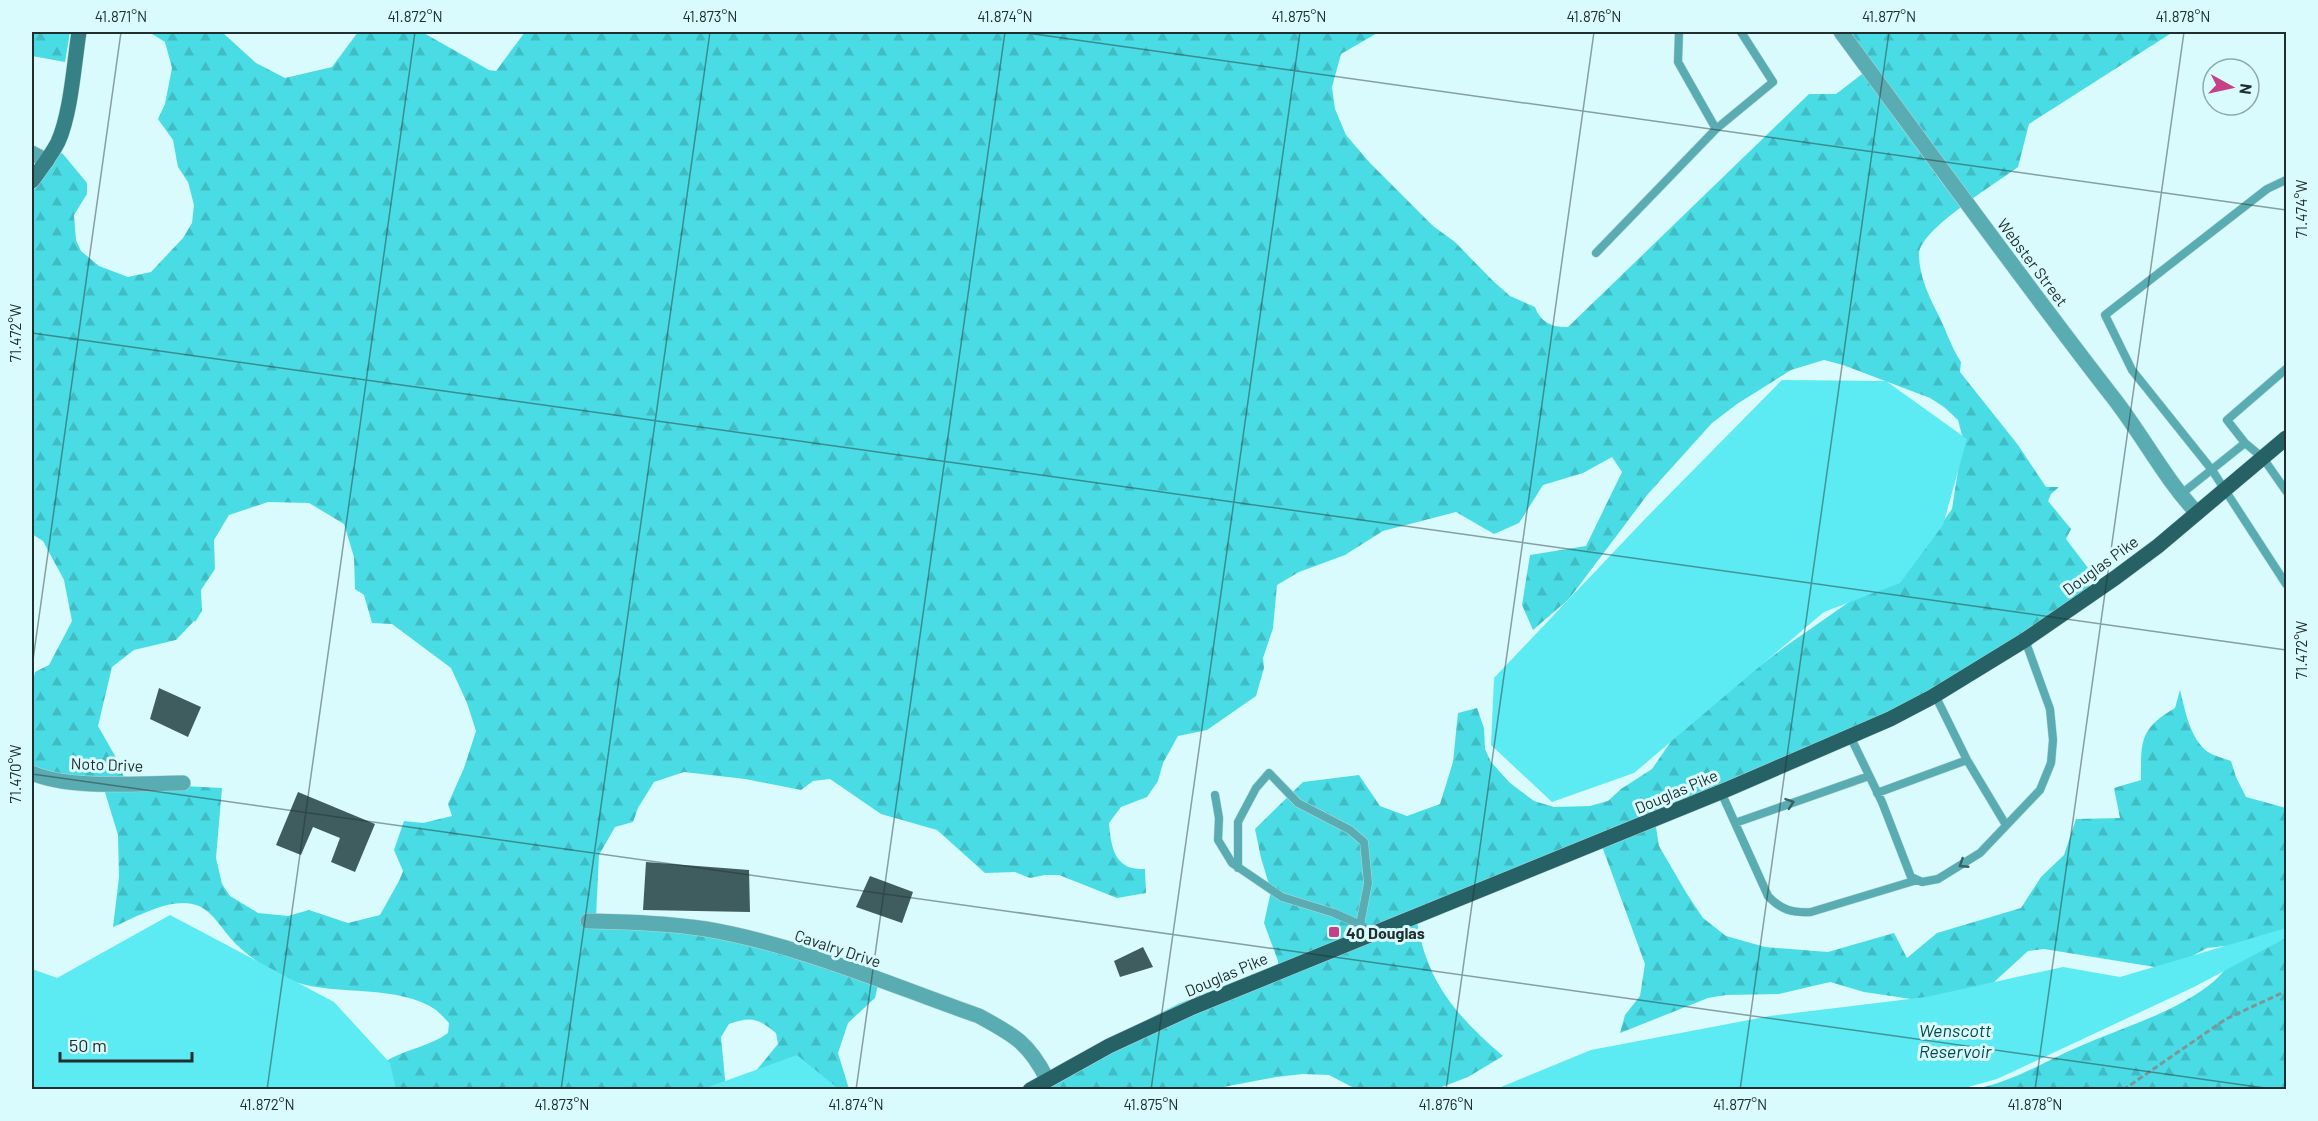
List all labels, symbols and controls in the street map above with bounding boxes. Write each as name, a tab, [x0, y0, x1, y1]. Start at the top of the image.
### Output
text: 41.871°N	[95, 7, 147, 25]
text: 41.872°N	[387, 7, 443, 25]
text: 41.873°N	[683, 7, 737, 25]
text: 41.874°N	[977, 7, 1033, 25]
text: 41.875°N	[1272, 7, 1326, 25]
text: 41.876°N	[1567, 7, 1621, 25]
text: 41.877°N	[1862, 7, 1916, 25]
text: 41.878°N	[2156, 7, 2210, 25]
north arrow	[2201, 57, 2261, 117]
text: N	[2236, 83, 2256, 96]
text: 71.474°W	[2292, 180, 2310, 238]
street label: Webster Street	[1994, 214, 2072, 310]
text: 71.472°W	[6, 304, 24, 362]
street label: Douglas Pike	[2059, 531, 2141, 599]
text: 71.472°W	[2292, 621, 2310, 679]
text: 71.470°W	[6, 745, 24, 803]
street label: Noto Drive	[70, 753, 144, 775]
street label: Douglas Pike	[1632, 765, 1720, 817]
one-way arrow	[1785, 798, 1795, 811]
one-way arrow	[1959, 857, 1969, 869]
place label: 40 Douglas	[1346, 923, 1425, 942]
street label: Cavalry Drive	[793, 925, 883, 971]
marker: 40 Douglas	[1327, 925, 1341, 939]
street label: Douglas Pike	[1182, 948, 1270, 1000]
water label: Wenscott Reservoir	[1919, 1019, 1992, 1062]
scale bar	[60, 1025, 192, 1063]
text: 50 m	[69, 1034, 107, 1056]
text: 41.872°N	[239, 1095, 295, 1113]
text: 41.873°N	[535, 1095, 589, 1113]
text: 41.874°N	[828, 1095, 884, 1113]
text: 41.875°N	[1124, 1095, 1178, 1113]
text: 41.876°N	[1419, 1095, 1473, 1113]
text: 41.877°N	[1713, 1095, 1767, 1113]
text: 41.878°N	[2008, 1095, 2062, 1113]

